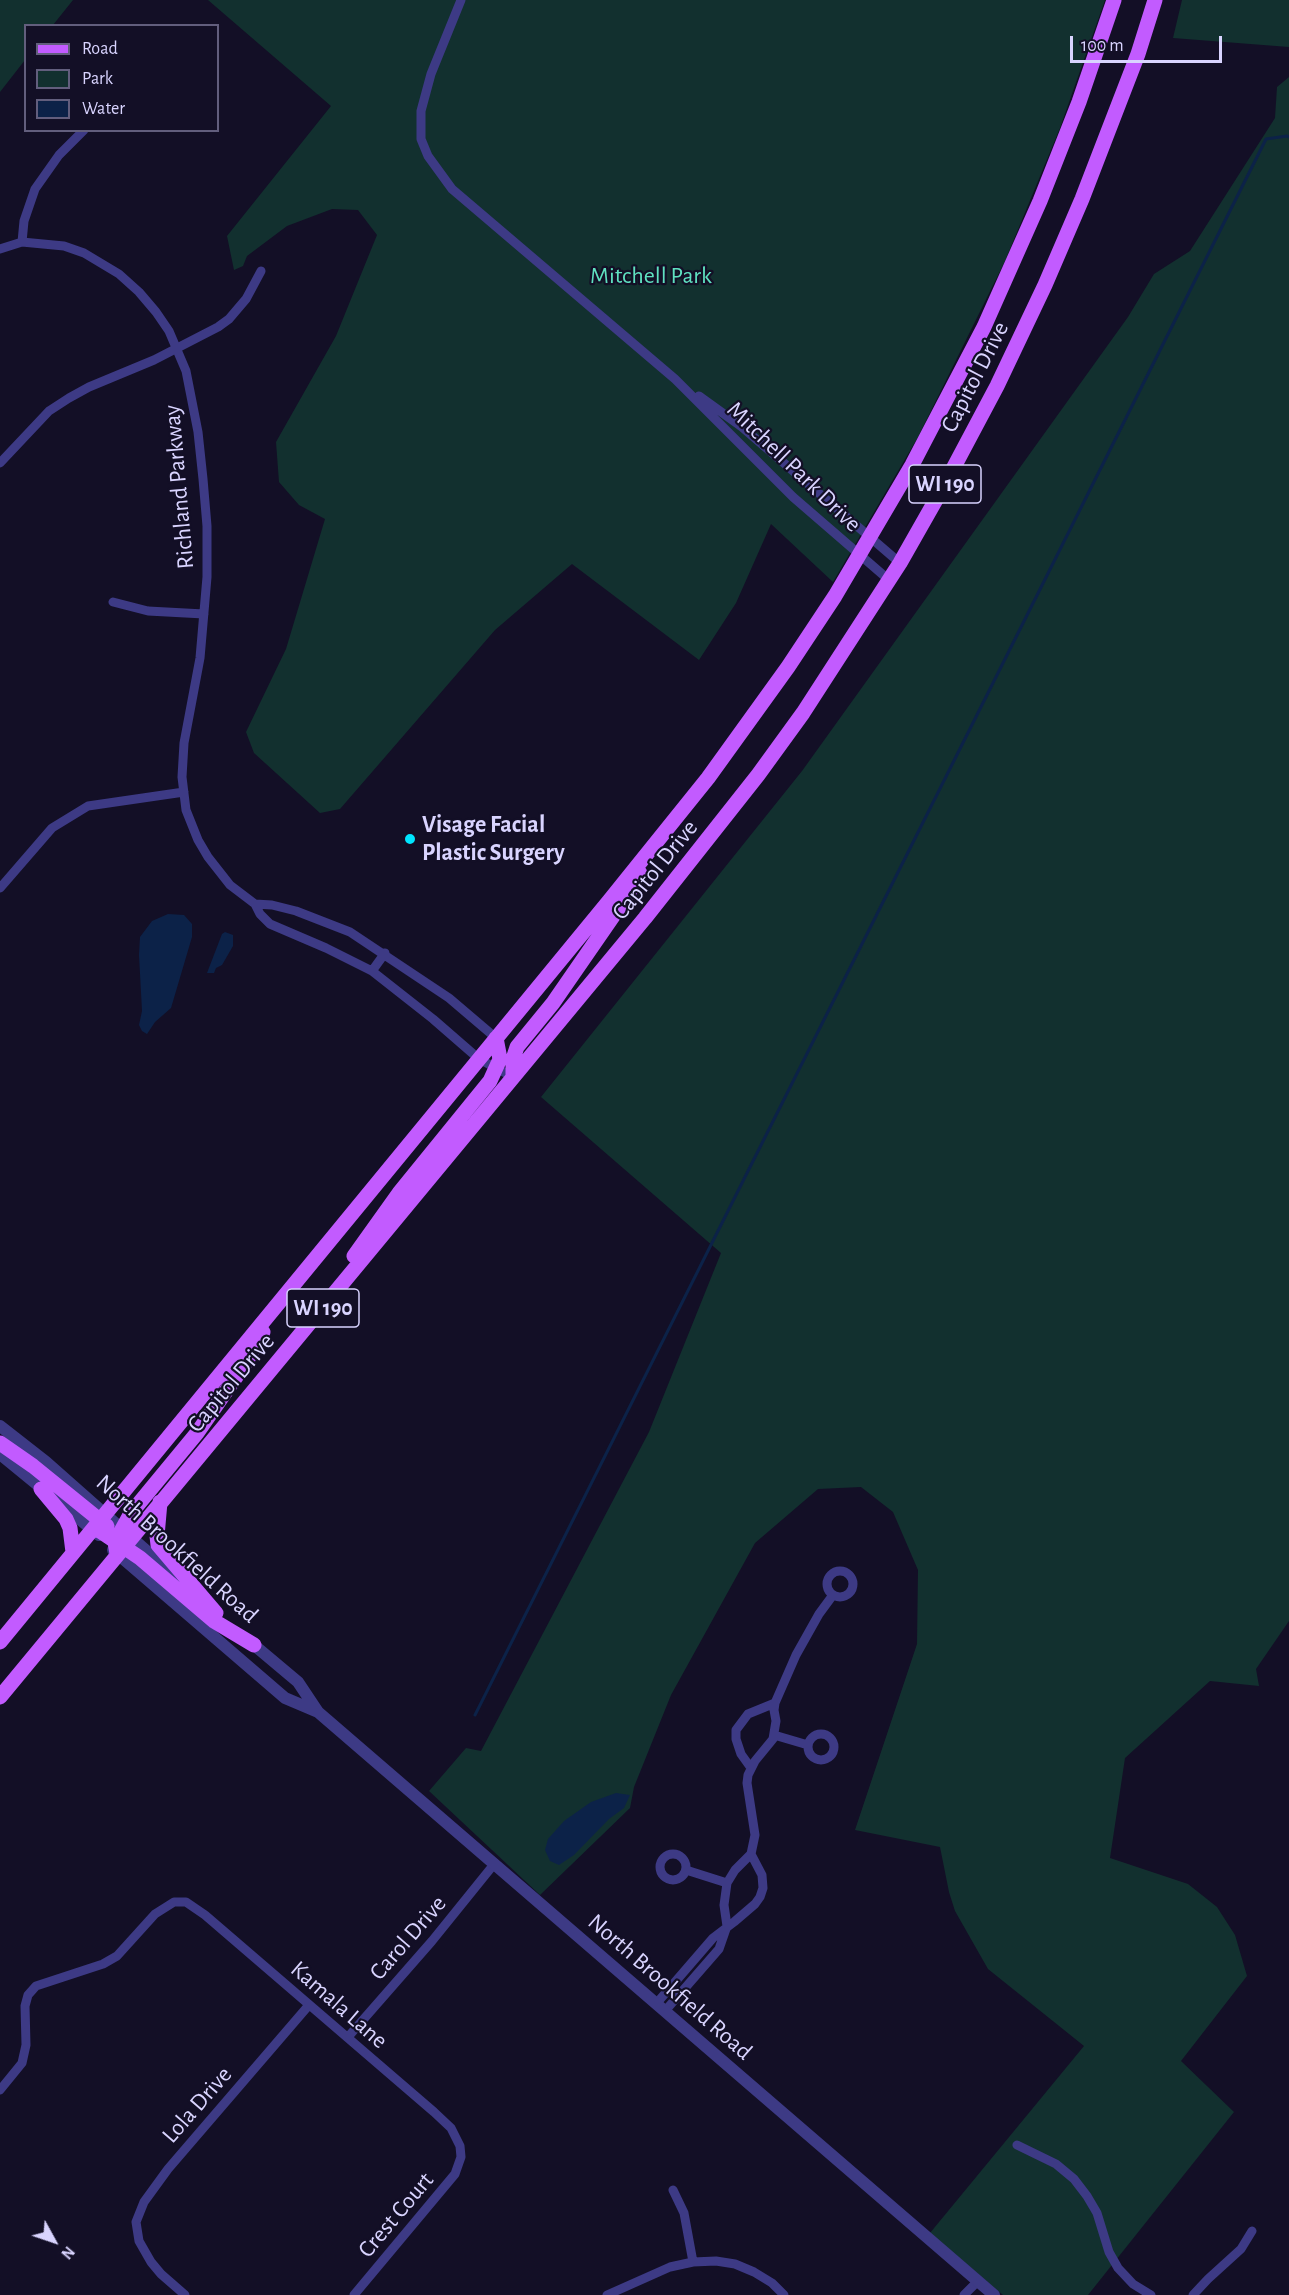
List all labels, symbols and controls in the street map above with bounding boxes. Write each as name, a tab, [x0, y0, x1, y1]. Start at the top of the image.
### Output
legend	[24, 24, 219, 132]
scale bar	[1073, 24, 1224, 62]
text: 100 m	[1081, 37, 1124, 55]
text: Road	[82, 40, 118, 58]
text: Park	[82, 70, 113, 88]
text: Water	[82, 100, 125, 118]
park label: Mitchell Park	[590, 262, 712, 290]
street label: Capitol Drive	[935, 317, 1015, 437]
street label: Mitchell Park Drive	[721, 396, 867, 538]
street label: Richland Parkway	[157, 404, 201, 570]
road number: WI 190	[909, 465, 981, 503]
place label: Visage Facial Plastic Surgery	[422, 811, 565, 867]
street label: Capitol Drive	[606, 814, 704, 926]
marker: Visage Facial Plastic Surgery	[403, 832, 417, 846]
road number: WI 190	[287, 1289, 359, 1327]
street label: Capitol Drive	[181, 1328, 281, 1438]
street label: North Brookfield Road	[90, 1468, 264, 1630]
street label: Carol Drive	[363, 1890, 453, 1986]
street label: North Brookfield Road	[582, 1908, 758, 2066]
street label: Kamala Lane	[285, 1955, 393, 2055]
street label: Lola Drive	[156, 2061, 238, 2149]
street label: Crest Court	[352, 2166, 440, 2264]
north arrow	[24, 2211, 84, 2271]
text: N	[58, 2243, 77, 2262]

